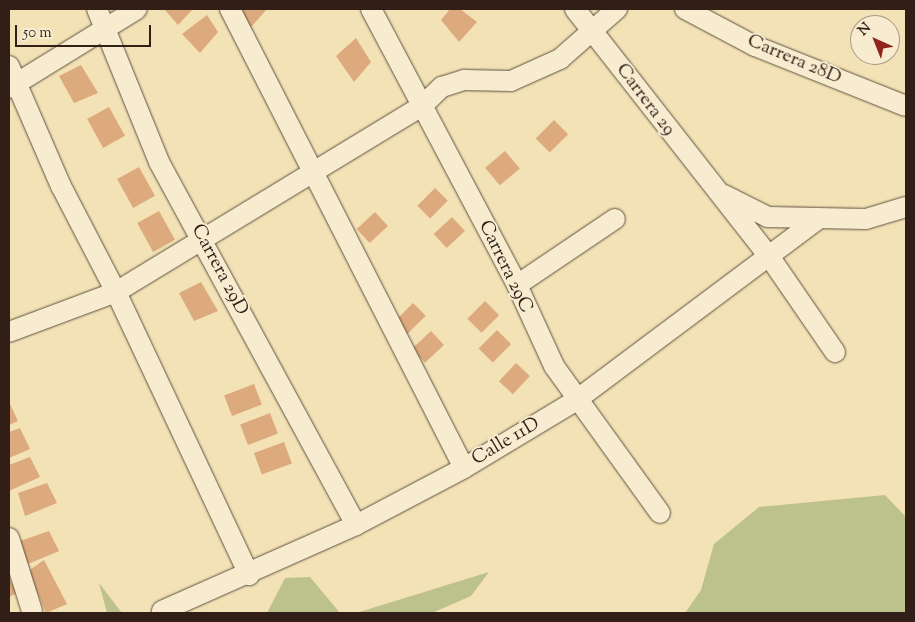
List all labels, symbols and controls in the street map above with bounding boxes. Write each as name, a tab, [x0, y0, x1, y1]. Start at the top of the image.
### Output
scale bar	[18, 15, 154, 47]
north arrow	[850, 15, 900, 65]
text: N	[854, 19, 876, 41]
text: 50 m	[23, 23, 52, 44]
street label: Carrera 28D	[744, 30, 844, 90]
street label: Carrera 29	[610, 59, 680, 141]
street label: Carrera 29C	[473, 217, 537, 317]
street label: Carrera 29D	[186, 221, 252, 319]
street label: Calle 11D	[468, 413, 544, 471]

